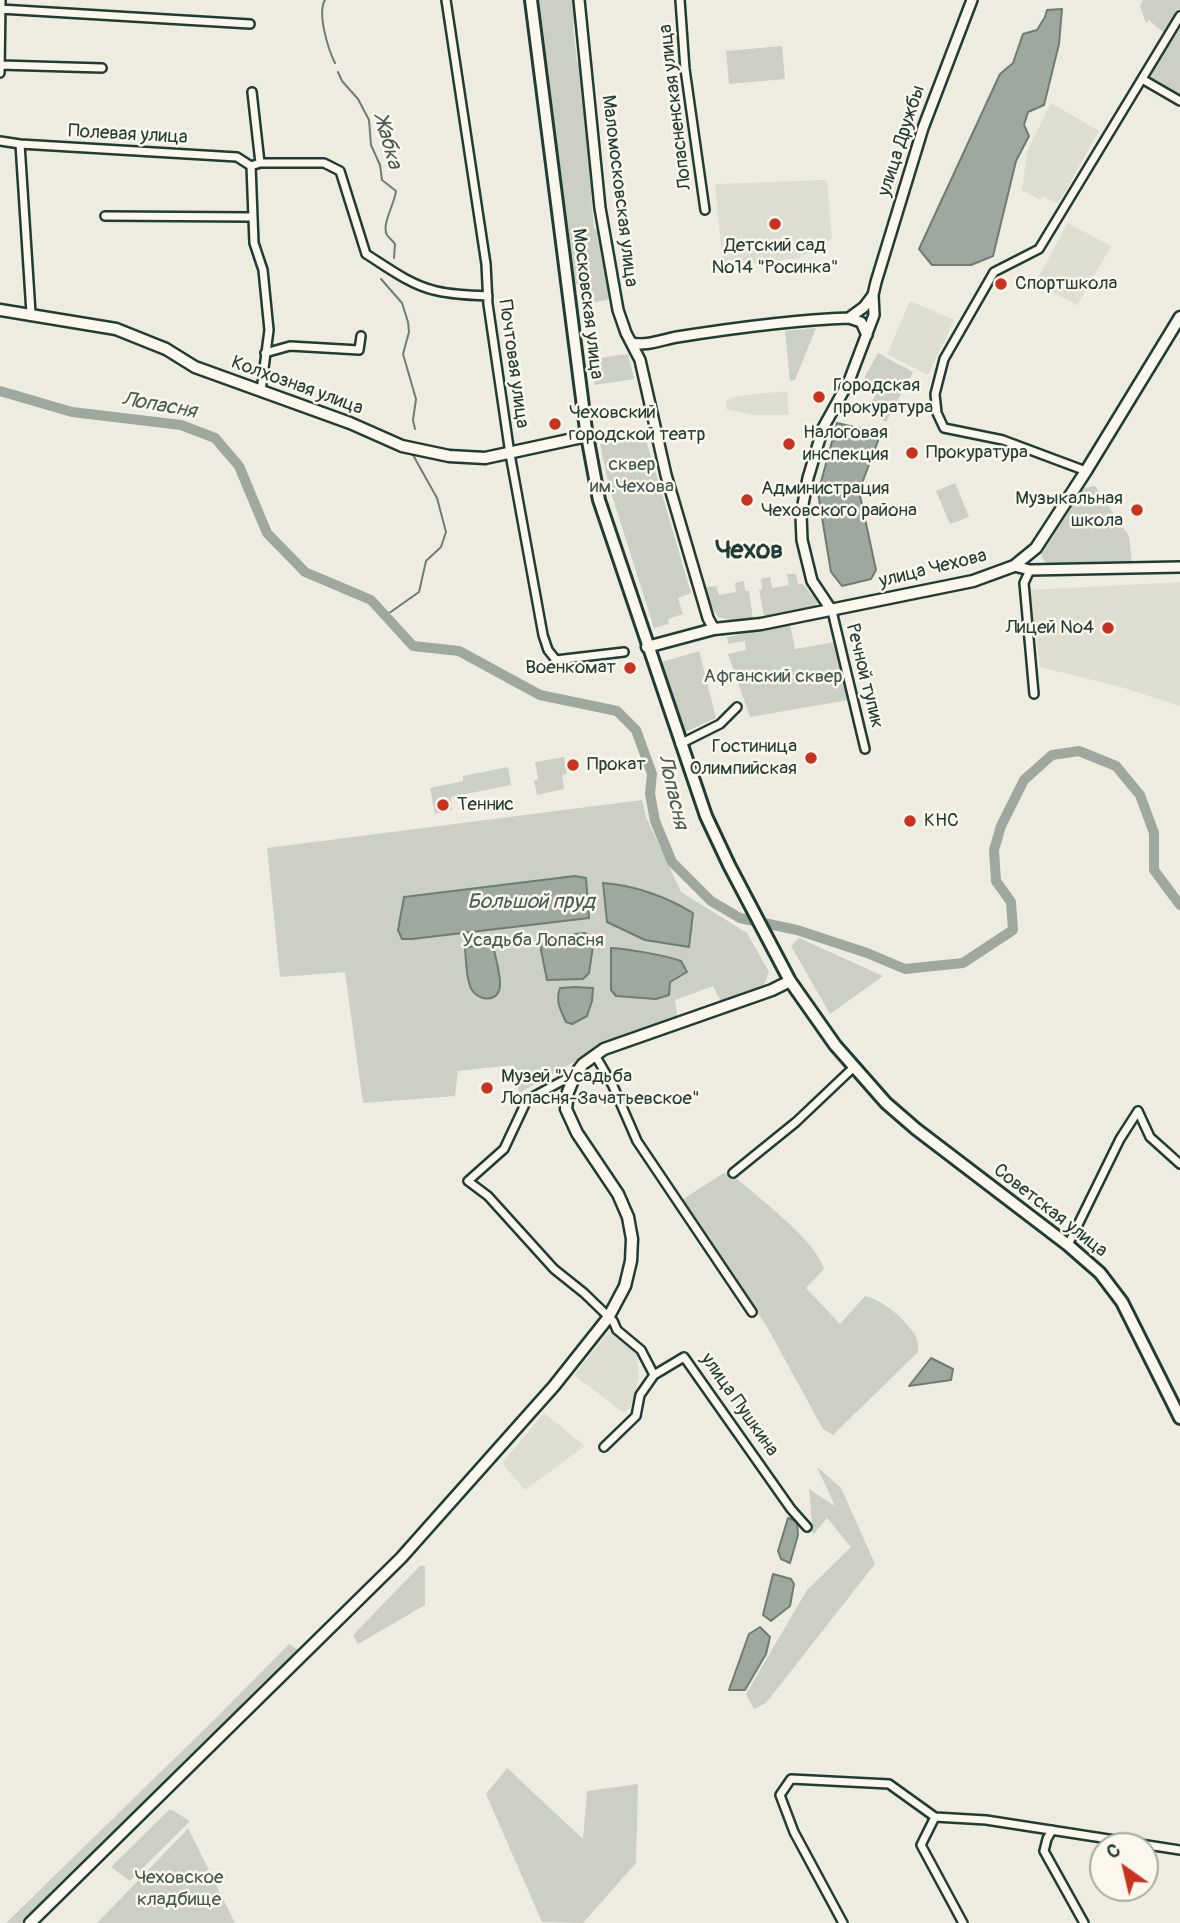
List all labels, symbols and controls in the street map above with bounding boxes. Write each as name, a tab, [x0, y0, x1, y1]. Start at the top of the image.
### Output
street label: Лопасненская улица	[655, 23, 697, 191]
street label: улица Дружбы	[873, 83, 931, 199]
street label: Маломосковская улица	[596, 94, 642, 288]
water label: Жабка	[367, 112, 407, 172]
street label: Полевая улица	[68, 120, 188, 150]
marker: Детский сад №14 "Росинка"	[767, 216, 783, 232]
street label: Московская улица	[566, 227, 608, 381]
place label: Детский сад №14 "Росинка"	[712, 235, 838, 279]
place label: Спортшкола	[1015, 273, 1117, 295]
marker: Спортшкола	[993, 276, 1009, 292]
street label: Почтовая улица	[493, 298, 533, 430]
street label: Колхозная улица	[228, 352, 366, 420]
place label: Городская прокуратура	[833, 375, 933, 419]
water label: Лопасня	[120, 387, 198, 425]
marker: Городская прокуратура	[811, 389, 827, 405]
place label: Чеховский городской театр	[569, 402, 705, 446]
marker: Чеховский городской театр	[547, 416, 563, 432]
place label: Налоговая инспекция	[803, 422, 889, 466]
marker: Налоговая инспекция	[781, 436, 797, 452]
place label: Прокуратура	[926, 442, 1028, 464]
marker: Прокуратура	[904, 445, 920, 461]
park label: сквер им.Чехова	[590, 454, 674, 498]
place label: Администрация Чеховского района	[761, 478, 917, 522]
place label: Музыкальная школа	[1015, 488, 1123, 532]
marker: Администрация Чеховского района	[739, 492, 755, 508]
marker: Музыкальная школа	[1129, 502, 1145, 518]
district label: Чехов	[715, 535, 783, 567]
street label: улица Чехова	[877, 545, 989, 593]
place label: Лицей №4	[1006, 617, 1094, 639]
marker: Лицей №4	[1100, 620, 1116, 636]
street label: Речной тупик	[840, 621, 888, 731]
place label: Военкомат	[525, 657, 616, 679]
marker: Военкомат	[622, 660, 638, 676]
park label: Афганский сквер	[704, 666, 842, 688]
place label: Гостиница Олимпийская	[689, 736, 797, 780]
marker: Гостиница Олимпийская	[803, 750, 819, 766]
water label: Лопасня	[651, 752, 693, 832]
place label: Прокат	[587, 754, 646, 776]
marker: Прокат	[565, 757, 581, 773]
place label: Теннис	[457, 794, 514, 816]
marker: Теннис	[435, 797, 451, 813]
place label: КНС	[924, 810, 959, 832]
marker: КНС	[902, 813, 918, 829]
water label: Большой пруд	[467, 890, 595, 916]
park label: Усадьба Лопасня	[462, 930, 604, 952]
place label: Музей "Усадьба Лопасня-Зачатьевское"	[501, 1066, 700, 1110]
marker: Музей "Усадьба Лопасня-Зачатьевское"	[479, 1080, 495, 1096]
street label: Советская улица	[988, 1159, 1112, 1263]
street label: улица Пушкина	[695, 1349, 783, 1461]
north arrow	[1089, 1832, 1159, 1902]
text: С	[1102, 1838, 1125, 1864]
park label: Чеховское кладбище	[135, 1867, 223, 1911]

